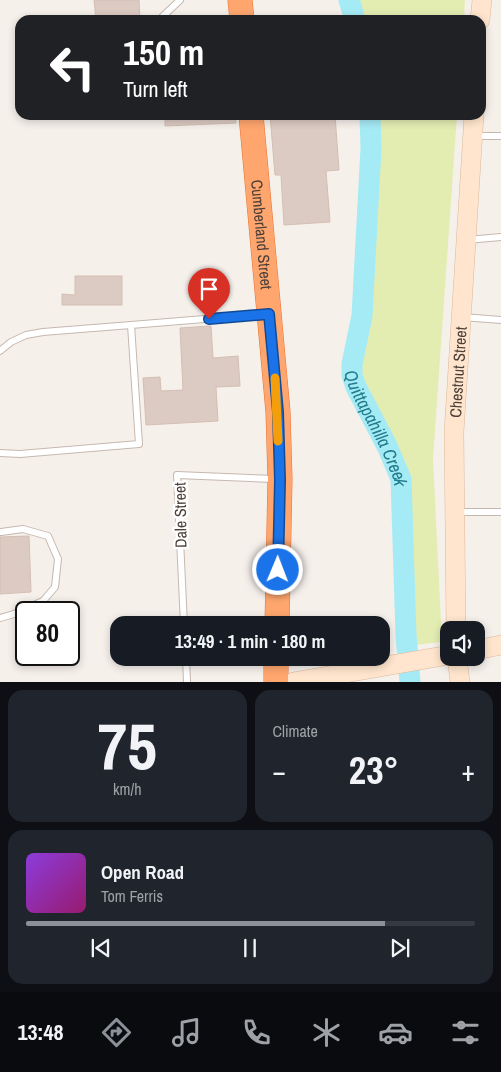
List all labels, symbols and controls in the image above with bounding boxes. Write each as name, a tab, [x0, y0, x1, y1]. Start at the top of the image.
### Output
text: 150 m	[123, 29, 204, 76]
icon: left	[40, 35, 105, 100]
text: Turn left	[123, 74, 188, 104]
street label: Cumberland Street	[246, 179, 278, 291]
pin	[188, 268, 230, 319]
icon: arrive	[195, 275, 223, 303]
street label: Chestnut Street	[444, 326, 472, 418]
water label: Quittapahilla Creek	[339, 366, 414, 487]
street label: Dale Street	[168, 482, 192, 548]
position arrow	[251, 543, 303, 595]
speed limit sign: 80	[15, 601, 80, 666]
map controls	[440, 621, 485, 666]
button: sound	[440, 621, 485, 666]
text: 13:49 · 1 min · 180 m	[175, 628, 325, 654]
text: 75	[98, 702, 157, 789]
text: Climate	[273, 720, 318, 742]
text: 23°	[349, 745, 399, 796]
text: −	[273, 752, 286, 790]
text: +	[462, 752, 475, 790]
text: km/h	[113, 778, 141, 800]
text: Open Road	[101, 859, 184, 885]
text: Tom Ferris	[101, 885, 163, 907]
icon: previous	[87, 934, 115, 962]
icon: pause	[236, 934, 264, 962]
icon: next	[386, 934, 414, 962]
icon: directions	[99, 1015, 134, 1050]
icon: music	[169, 1015, 204, 1050]
icon: phone	[239, 1015, 274, 1050]
icon: climate	[309, 1015, 344, 1050]
icon: car	[378, 1015, 413, 1050]
icon: filters	[448, 1015, 483, 1050]
text: 13:48	[17, 1017, 64, 1047]

